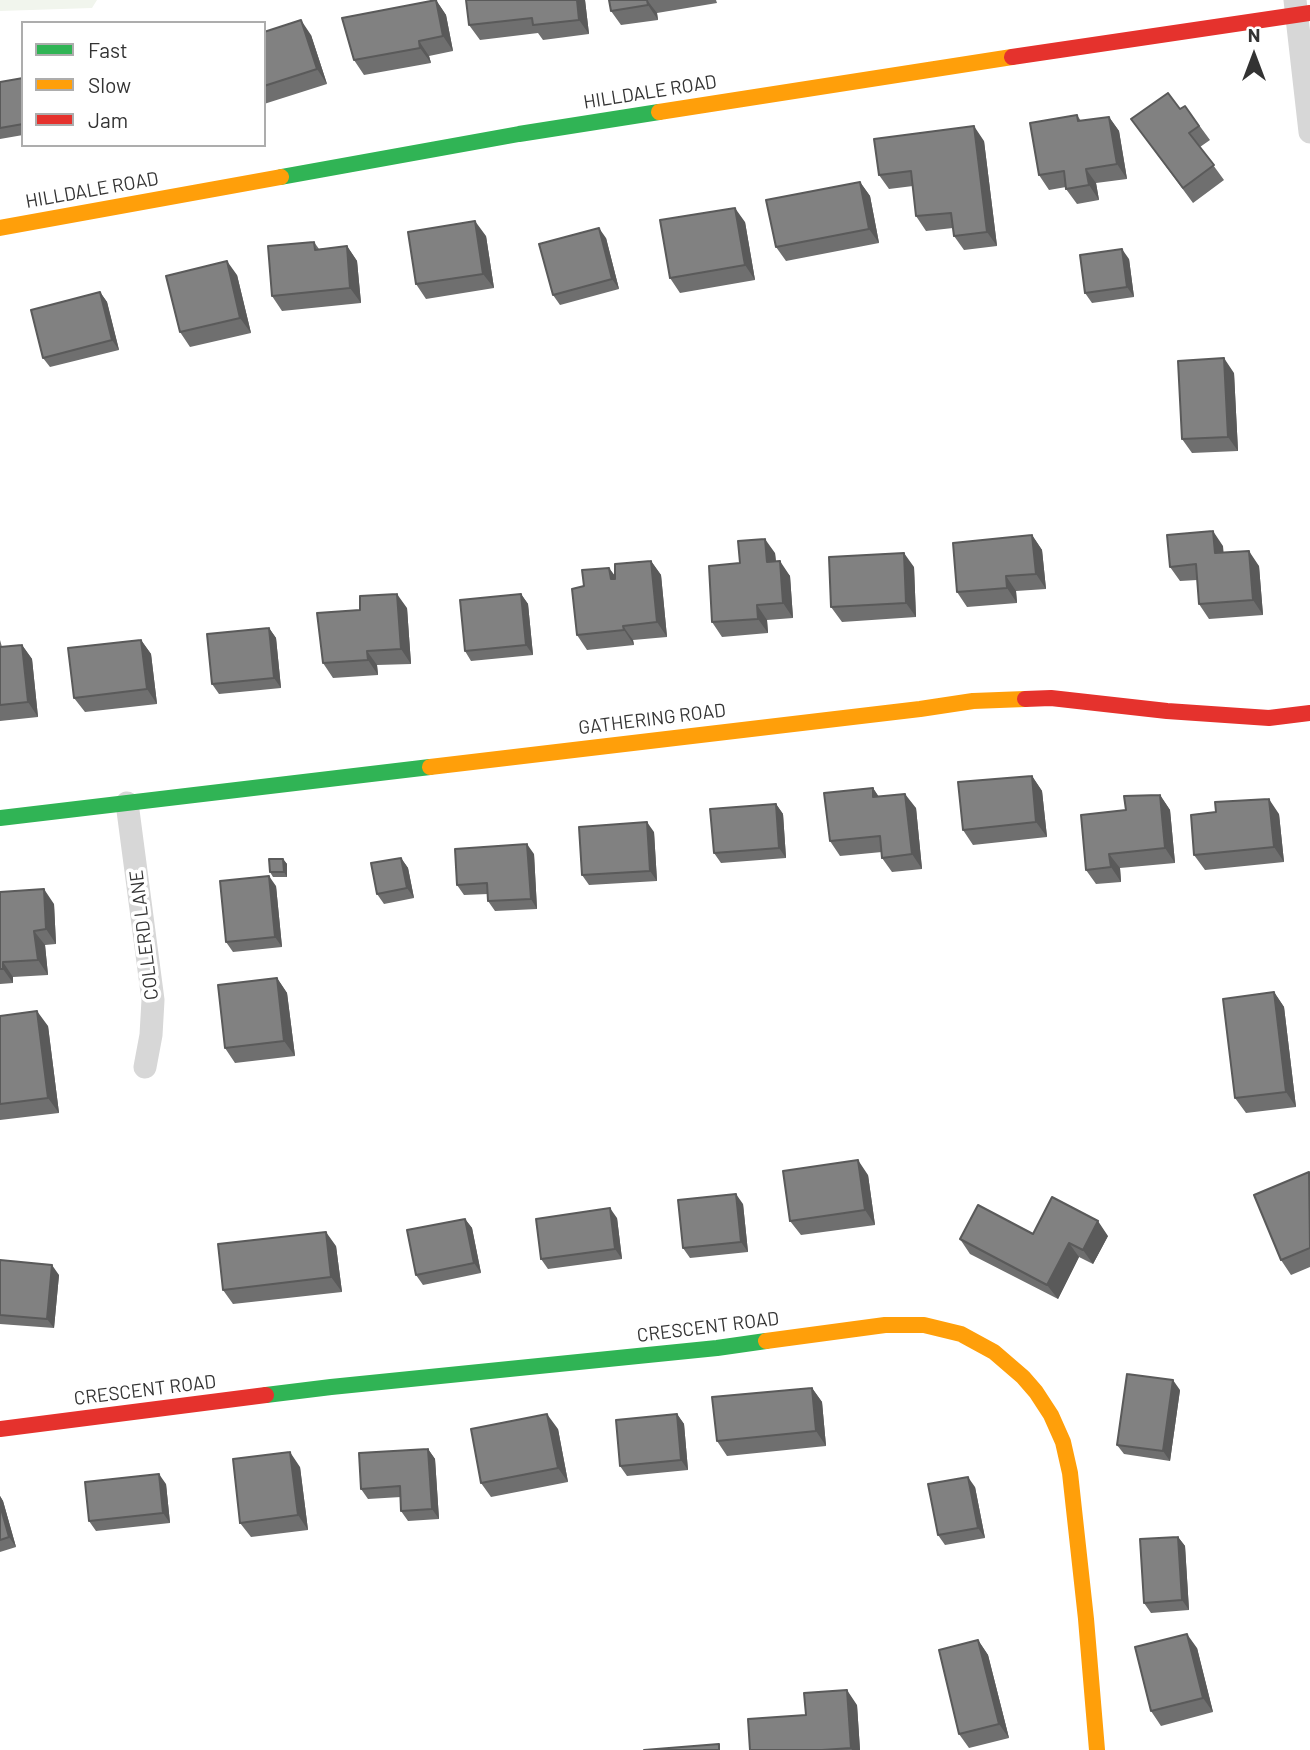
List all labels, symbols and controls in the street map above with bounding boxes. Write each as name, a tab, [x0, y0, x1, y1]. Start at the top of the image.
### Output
legend	[21, 21, 266, 147]
north arrow	[1219, 21, 1289, 91]
text: N	[1248, 23, 1260, 46]
text: Fast	[88, 37, 128, 62]
street label: HILLDALE ROAD	[582, 70, 718, 114]
text: Slow	[88, 72, 131, 97]
text: Jam	[88, 107, 128, 132]
street label: HILLDALE ROAD	[24, 167, 160, 213]
street label: GATHERING ROAD	[577, 699, 727, 739]
street label: COLLERD LANE	[125, 869, 163, 1001]
street label: CRESCENT ROAD	[636, 1307, 780, 1347]
street label: CRESCENT ROAD	[73, 1370, 217, 1410]

